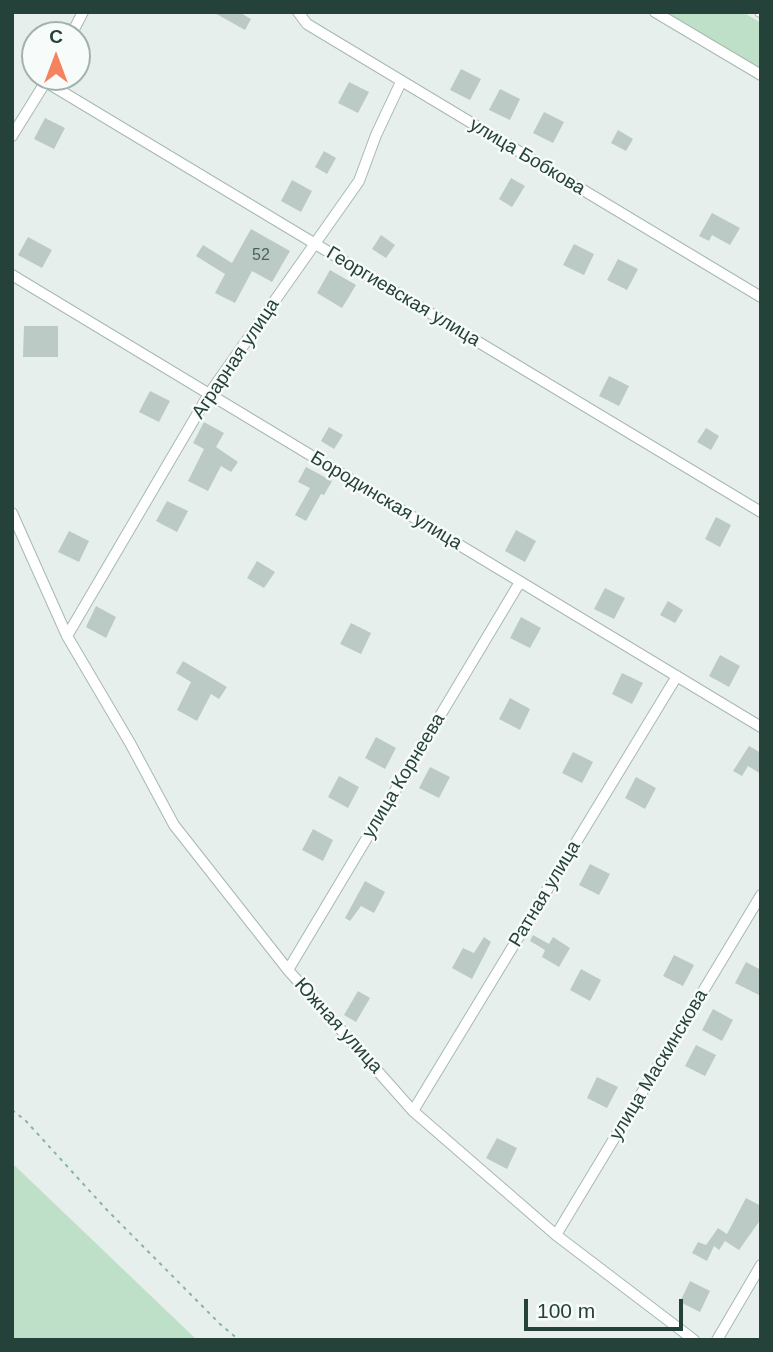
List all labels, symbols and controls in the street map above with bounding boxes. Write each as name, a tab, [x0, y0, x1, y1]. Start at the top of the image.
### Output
north arrow	[21, 21, 91, 91]
text: С	[49, 26, 63, 47]
street label: улица Бобкова	[465, 114, 589, 200]
street label: Георгиевская улица	[322, 242, 484, 352]
house number: 52	[252, 246, 270, 266]
street label: Аграрная улица	[187, 295, 285, 423]
street label: Бородинская улица	[306, 447, 466, 555]
street label: улица Корнеева	[358, 709, 450, 843]
street label: Ратная улица	[504, 837, 586, 951]
street label: Южная улица	[289, 973, 387, 1079]
street label: улица Маскинскова	[605, 985, 713, 1145]
scale bar	[528, 1286, 687, 1330]
text: 100 m	[537, 1299, 595, 1322]

